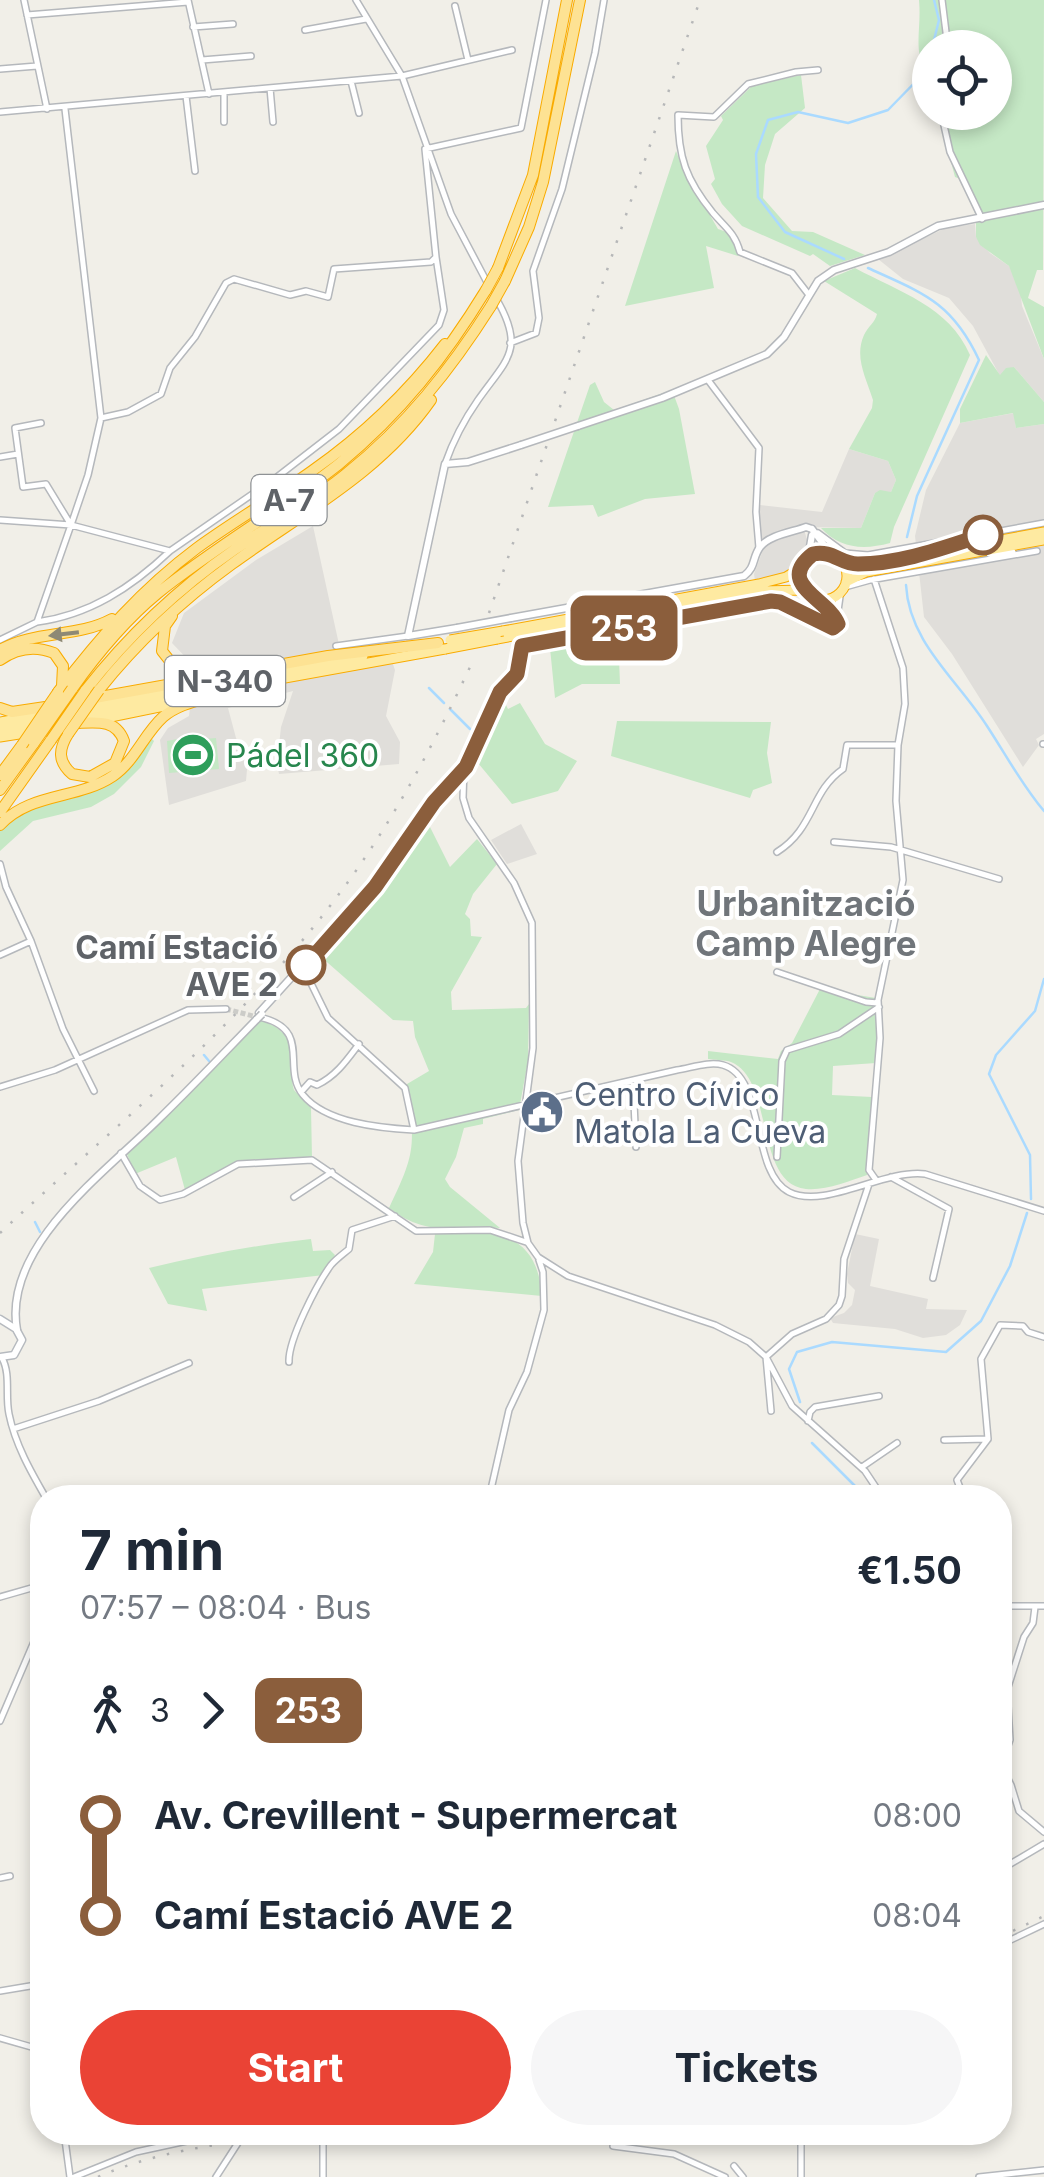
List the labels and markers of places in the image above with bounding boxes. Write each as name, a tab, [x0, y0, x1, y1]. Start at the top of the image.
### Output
unlabelled marker	[964, 516, 1002, 554]
sports icon: Pádel 360	[170, 732, 216, 778]
place label: Pádel 360	[226, 736, 379, 775]
place label: Camí Estació AVE 2	[75, 928, 278, 1004]
marker: Camí Estació AVE 2	[287, 946, 325, 984]
place label: Centro Cívico Matola La Cueva	[574, 1075, 826, 1151]
public building icon: Centro Cívico Matola La Cueva	[519, 1089, 565, 1135]

